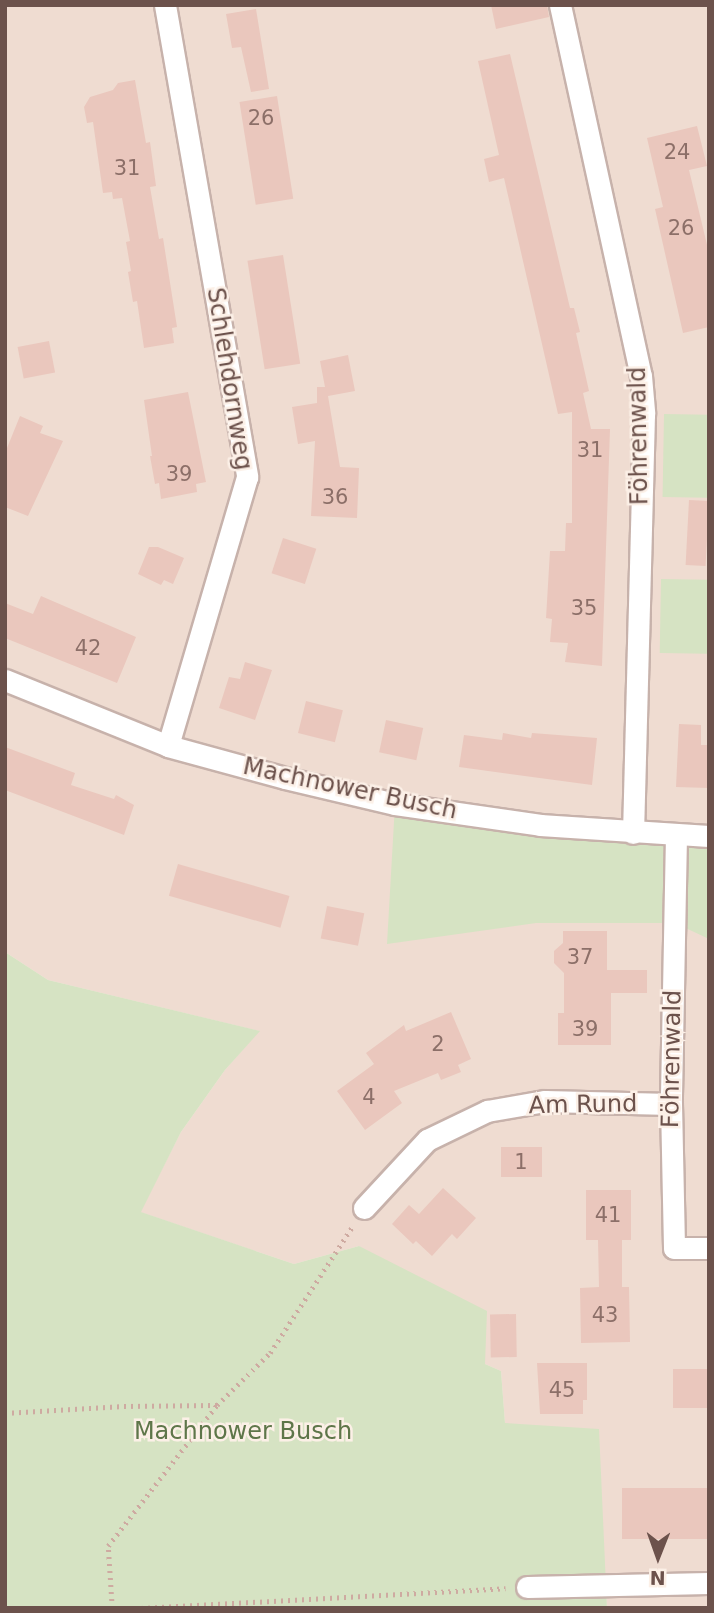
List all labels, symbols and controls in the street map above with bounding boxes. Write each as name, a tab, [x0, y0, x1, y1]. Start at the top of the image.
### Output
house number: 26	[248, 105, 274, 131]
house number: 24	[664, 139, 690, 165]
house number: 31	[114, 155, 140, 181]
house number: 26	[668, 215, 694, 241]
street label: Schlehdornweg	[200, 286, 258, 472]
street label: Föhrenwald	[623, 367, 655, 505]
house number: 31	[577, 437, 603, 463]
house number: 39	[166, 461, 192, 487]
house number: 36	[322, 484, 348, 510]
house number: 35	[571, 595, 597, 621]
house number: 42	[75, 635, 101, 661]
street label: Machnower Busch	[240, 752, 460, 826]
house number: 37	[567, 944, 593, 970]
street label: Föhrenwald	[656, 990, 688, 1128]
house number: 39	[572, 1016, 598, 1042]
house number: 2	[431, 1031, 445, 1057]
house number: 4	[362, 1084, 376, 1110]
street label: Am Rund	[528, 1090, 638, 1120]
house number: 1	[514, 1149, 528, 1175]
house number: 41	[595, 1202, 621, 1228]
house number: 43	[592, 1302, 618, 1328]
house number: 45	[549, 1377, 575, 1403]
park label: Machnower Busch	[134, 1418, 352, 1446]
north arrow	[623, 1522, 693, 1592]
text: N	[649, 1567, 666, 1589]

